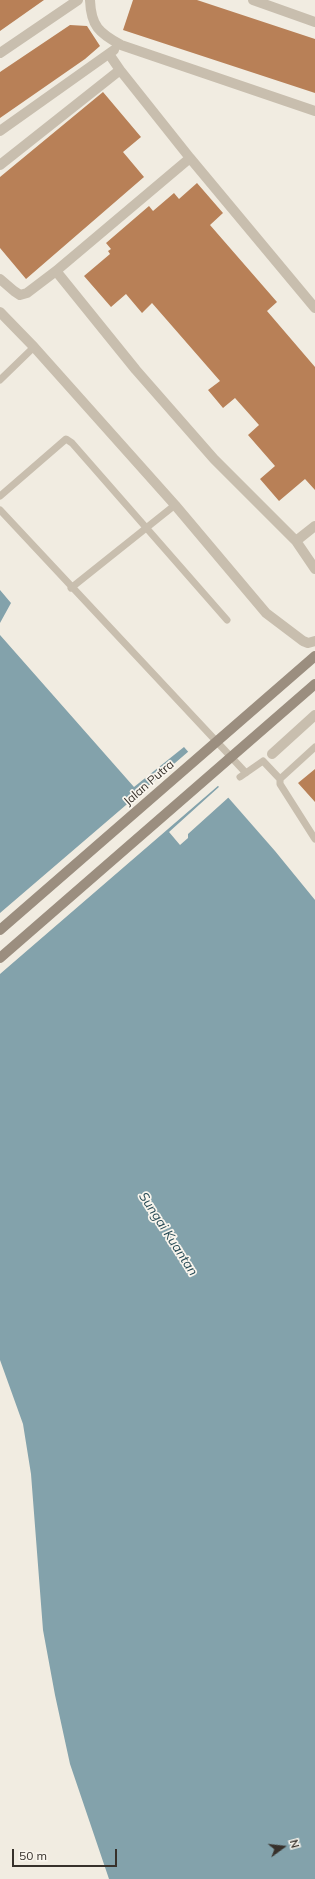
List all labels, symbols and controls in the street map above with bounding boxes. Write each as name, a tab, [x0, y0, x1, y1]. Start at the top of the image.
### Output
street label: Jalan Putra	[121, 757, 177, 809]
water label: Sungai Kuantan	[135, 1189, 201, 1279]
north arrow	[263, 1827, 303, 1867]
text: N	[287, 1838, 302, 1850]
scale bar	[14, 1841, 119, 1867]
text: 50 m	[19, 1848, 47, 1863]

